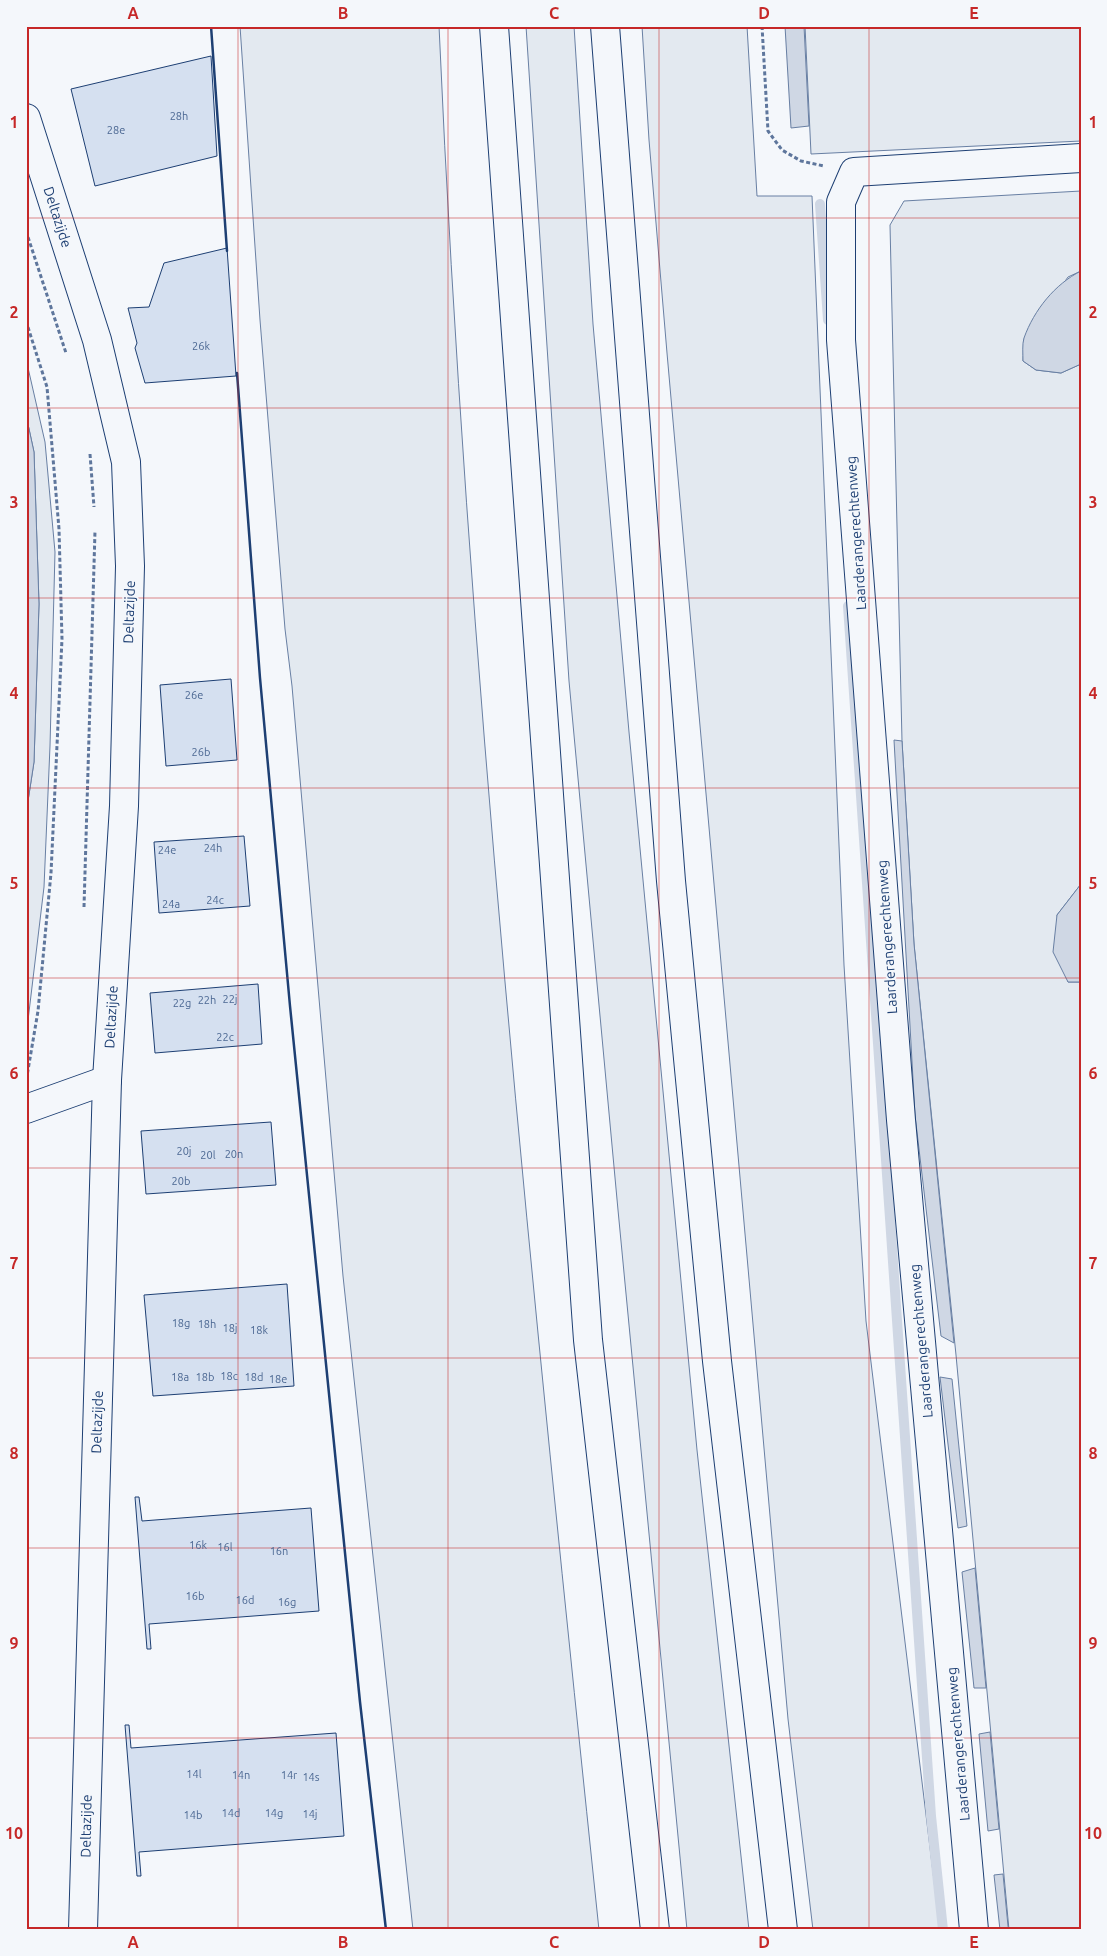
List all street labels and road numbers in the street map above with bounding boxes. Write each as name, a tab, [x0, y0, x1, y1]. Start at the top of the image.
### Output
street label: Deltazijde	[40, 185, 75, 250]
street label: Laarderangerechtenweg	[843, 455, 869, 611]
street label: Deltazijde	[120, 580, 138, 644]
street label: Laarderangerechtenweg	[874, 859, 900, 1015]
street label: Deltazijde	[101, 985, 121, 1049]
street label: Laarderangerechtenweg	[906, 1263, 936, 1419]
street label: Deltazijde	[88, 1390, 106, 1454]
street label: Laarderangerechtenweg	[943, 1666, 973, 1822]
street label: Deltazijde	[77, 1794, 95, 1858]

